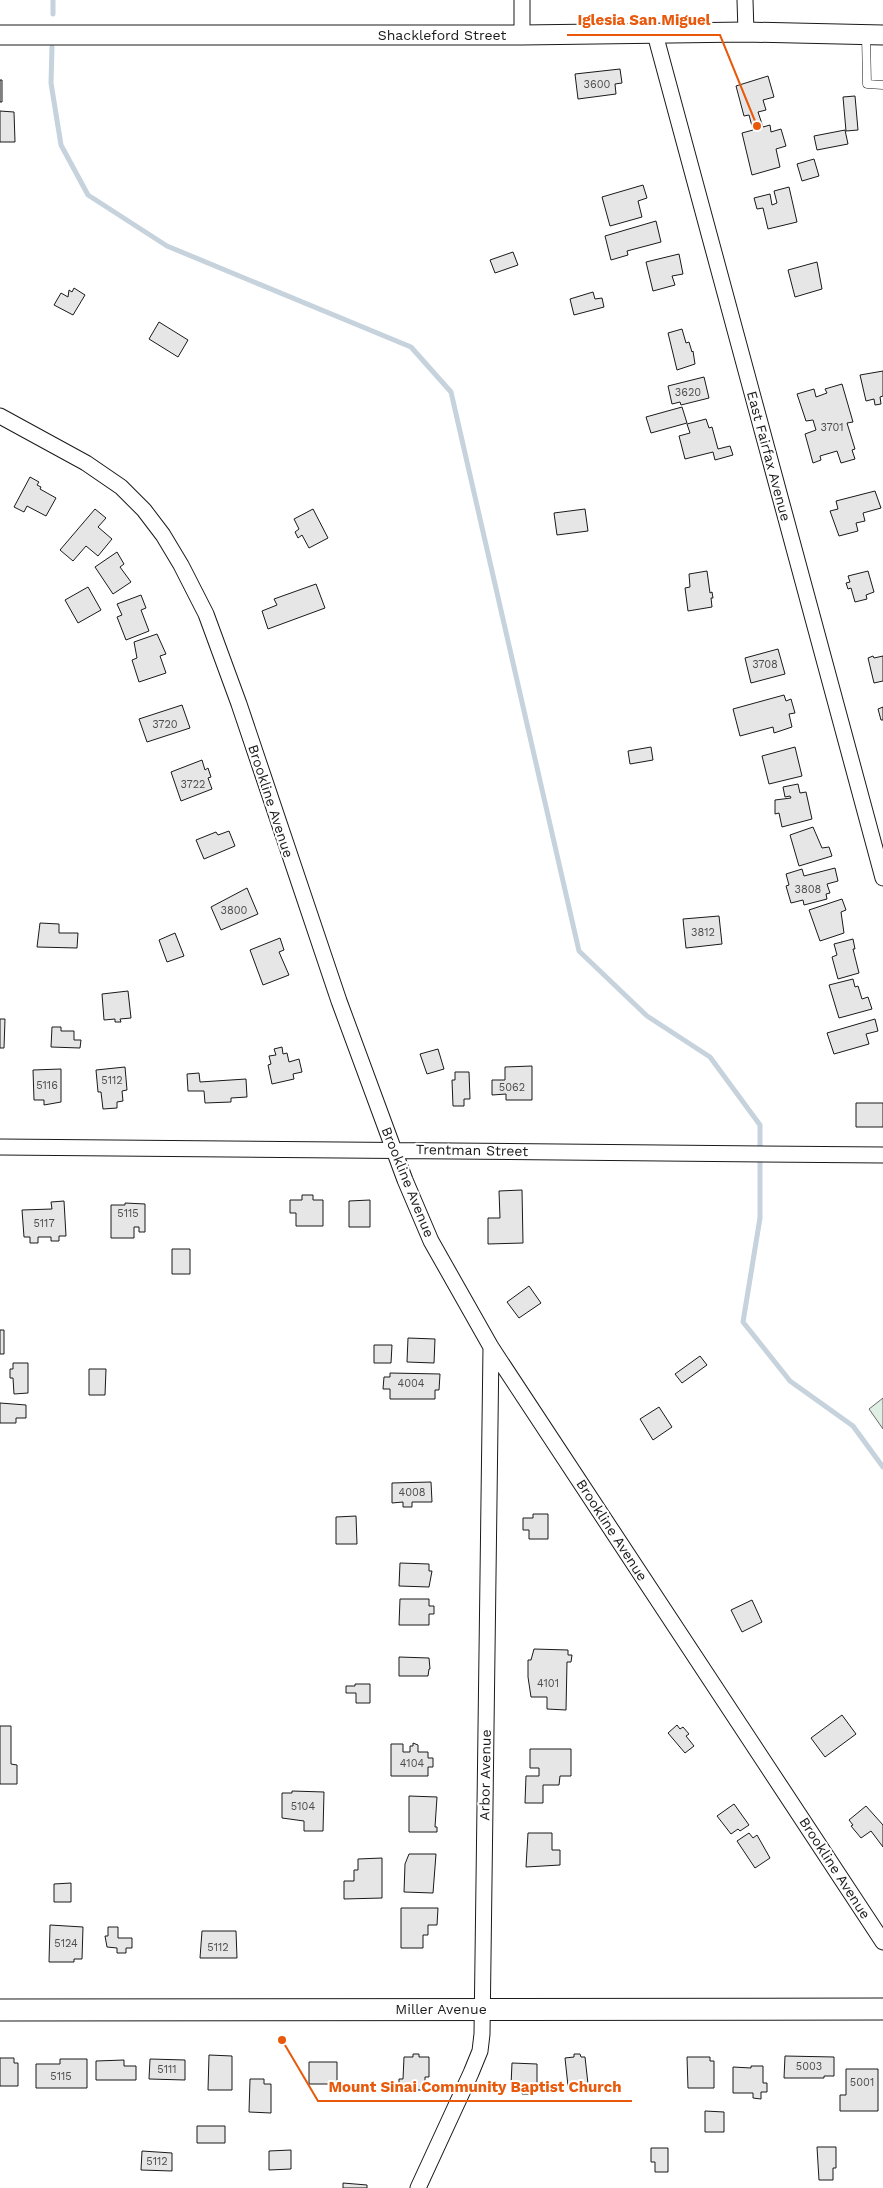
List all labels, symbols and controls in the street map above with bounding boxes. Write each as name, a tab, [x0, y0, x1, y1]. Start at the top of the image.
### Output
callout: Iglesia San Miguel	[567, 5, 720, 35]
text: Iglesia San Miguel	[577, 11, 711, 29]
street label: Shackleford Street	[378, 27, 506, 43]
house number: 3600	[584, 78, 611, 91]
house number: 3620	[675, 386, 701, 399]
street label: East Fairfax Avenue	[744, 389, 794, 523]
house number: 3701	[820, 421, 844, 434]
house number: 3708	[752, 658, 778, 671]
house number: 3720	[152, 718, 178, 731]
street label: Brookline Avenue	[245, 742, 297, 860]
house number: 3722	[181, 778, 205, 791]
house number: 3808	[795, 883, 822, 896]
house number: 3800	[221, 904, 248, 917]
house number: 3812	[691, 926, 715, 939]
house number: 5112	[101, 1074, 123, 1087]
house number: 5116	[36, 1079, 58, 1092]
house number: 5062	[499, 1081, 525, 1094]
street label: Brookline Avenue	[379, 1124, 437, 1240]
street label: Trentman Street	[416, 1141, 528, 1159]
house number: 5115	[117, 1207, 139, 1220]
house number: 5117	[33, 1217, 55, 1230]
house number: 4004	[397, 1377, 425, 1390]
street label: Brookline Avenue	[573, 1476, 651, 1584]
house number: 4008	[398, 1486, 426, 1499]
house number: 4101	[537, 1677, 559, 1690]
street label: Arbor Avenue	[476, 1729, 494, 1821]
house number: 4104	[400, 1757, 424, 1770]
house number: 5104	[291, 1800, 315, 1813]
street label: Brookline Avenue	[796, 1814, 874, 1922]
house number: 5124	[54, 1937, 78, 1950]
house number: 5112	[207, 1941, 229, 1954]
street label: Miller Avenue	[395, 2001, 487, 2017]
house number: 5003	[796, 2060, 822, 2073]
house number: 5111	[157, 2063, 177, 2076]
house number: 5115	[50, 2070, 72, 2083]
callout: Mount Sinai Community Baptist Church	[318, 2071, 632, 2101]
house number: 5001	[850, 2076, 874, 2089]
text: Mount Sinai Community Baptist Church	[329, 2078, 621, 2096]
house number: 5112	[146, 2155, 168, 2168]

